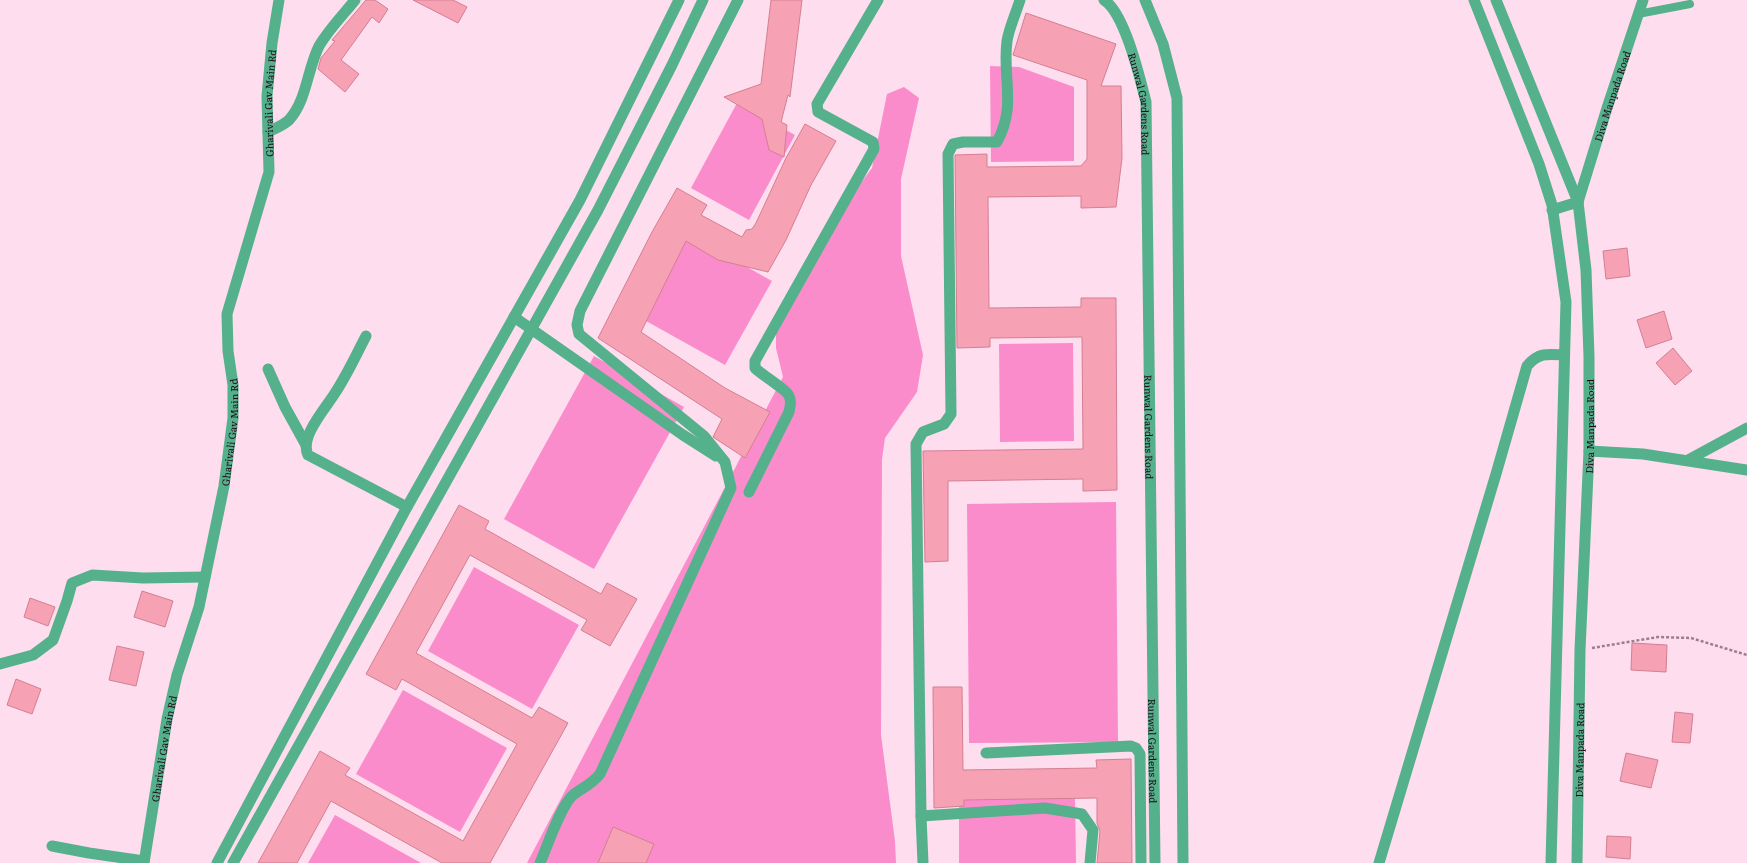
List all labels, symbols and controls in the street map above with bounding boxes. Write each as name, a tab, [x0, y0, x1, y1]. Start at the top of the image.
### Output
street label: Diva Manpada Road	[1590, 48, 1633, 143]
street label: Gharivali Gav Main Rd	[259, 49, 279, 157]
street label: Runwal Gardens Road	[1125, 50, 1154, 155]
street label: Runwal Gardens Road	[1142, 375, 1158, 479]
street label: Gharivali Gav Main Rd	[217, 378, 241, 487]
street label: Diva Manpada Road	[1580, 379, 1597, 474]
street label: Gharivali Gav Main Rd	[146, 694, 180, 803]
street label: Runwal Gardens Road	[1146, 699, 1162, 803]
street label: Diva Manpada Road	[1570, 702, 1587, 798]

